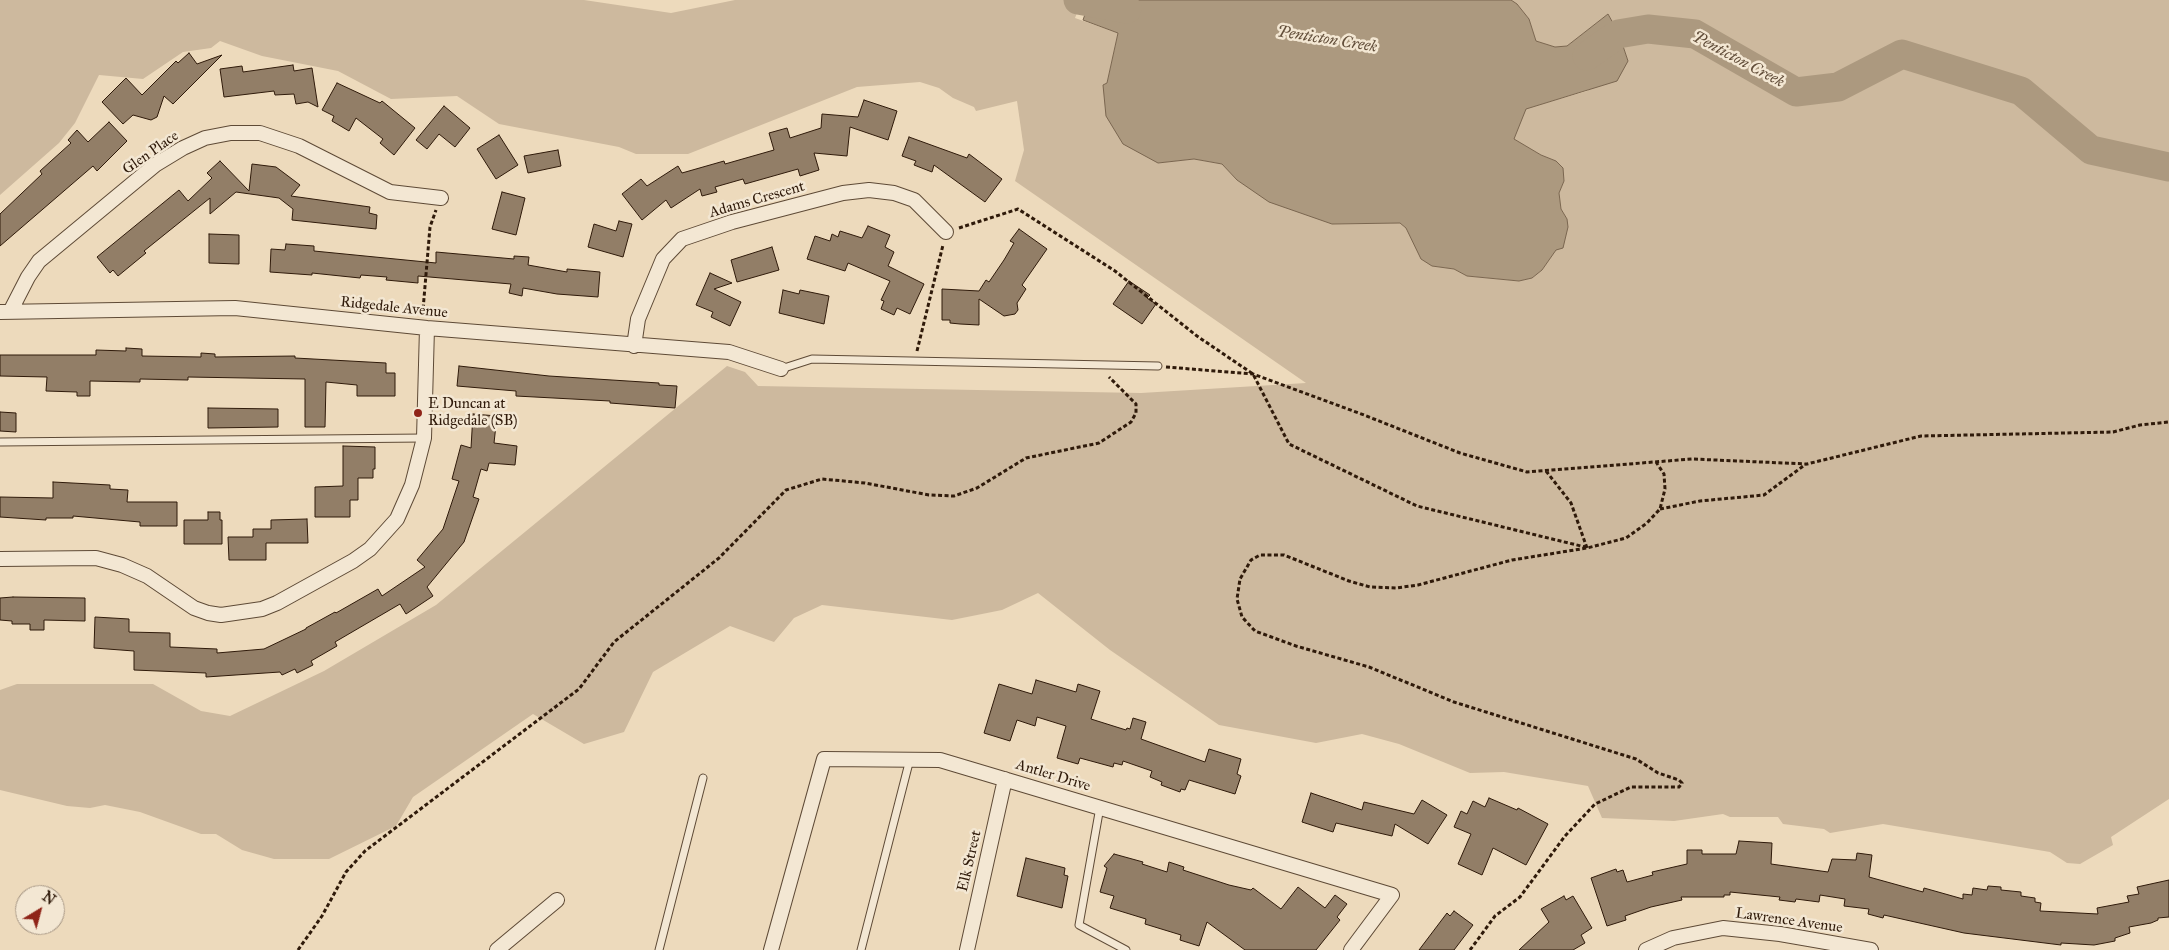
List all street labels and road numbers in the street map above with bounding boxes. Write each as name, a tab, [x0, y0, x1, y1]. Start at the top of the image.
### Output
street label: Glen Place	[120, 127, 182, 179]
street label: Adams Crescent	[707, 178, 807, 222]
street label: Ridgedale Avenue	[339, 293, 449, 323]
street label: Antler Drive	[1013, 756, 1093, 796]
street label: Elk Street	[954, 829, 986, 893]
street label: Lawrence Avenue	[1734, 905, 1844, 937]

